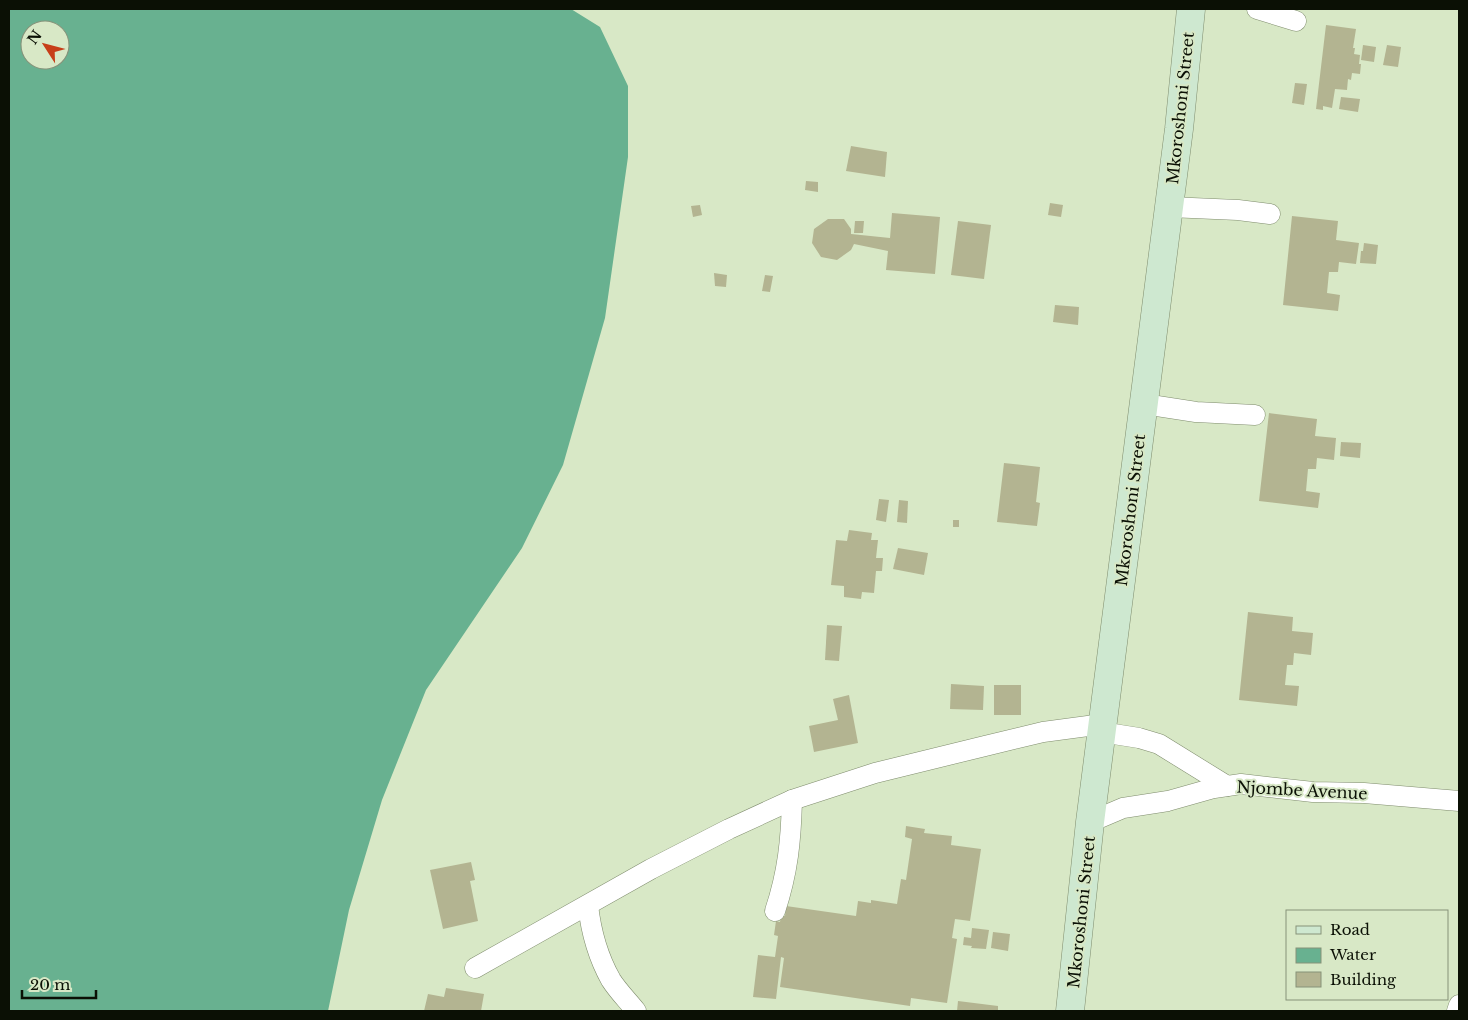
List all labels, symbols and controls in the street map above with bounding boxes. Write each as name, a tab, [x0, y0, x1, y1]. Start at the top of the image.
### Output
north arrow	[20, 20, 70, 70]
text: N	[23, 27, 46, 48]
street label: Mkoroshoni Street	[1162, 31, 1198, 185]
street label: Mkoroshoni Street	[1111, 433, 1149, 587]
street label: Njombe Avenue	[1236, 777, 1368, 803]
street label: Mkoroshoni Street	[1063, 835, 1099, 989]
legend	[1286, 910, 1448, 1000]
text: Road	[1330, 920, 1370, 939]
text: Water	[1329, 945, 1377, 964]
scale bar	[22, 968, 96, 1000]
text: Building	[1330, 970, 1397, 989]
text: 20 m	[30, 975, 70, 994]

